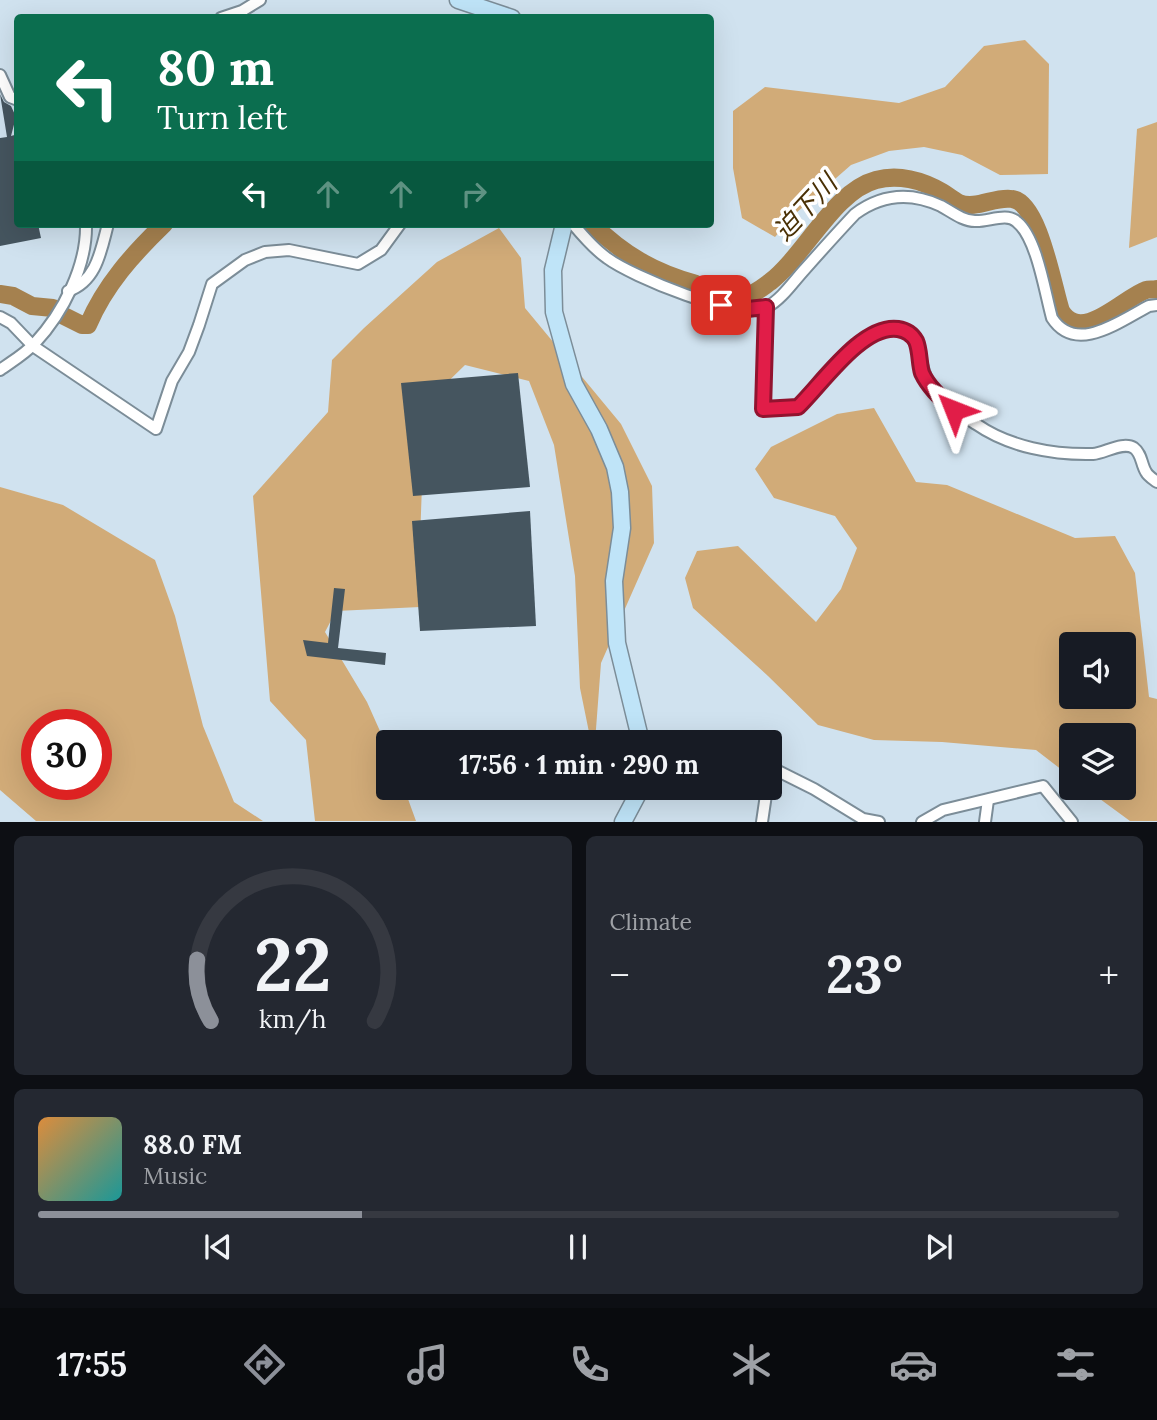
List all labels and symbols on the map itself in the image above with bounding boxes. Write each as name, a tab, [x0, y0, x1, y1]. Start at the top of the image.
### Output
water label: 迫下川	[766, 165, 846, 247]
pin	[691, 275, 751, 335]
position arrow	[917, 373, 991, 447]
speed limit sign: 30	[21, 709, 112, 800]

